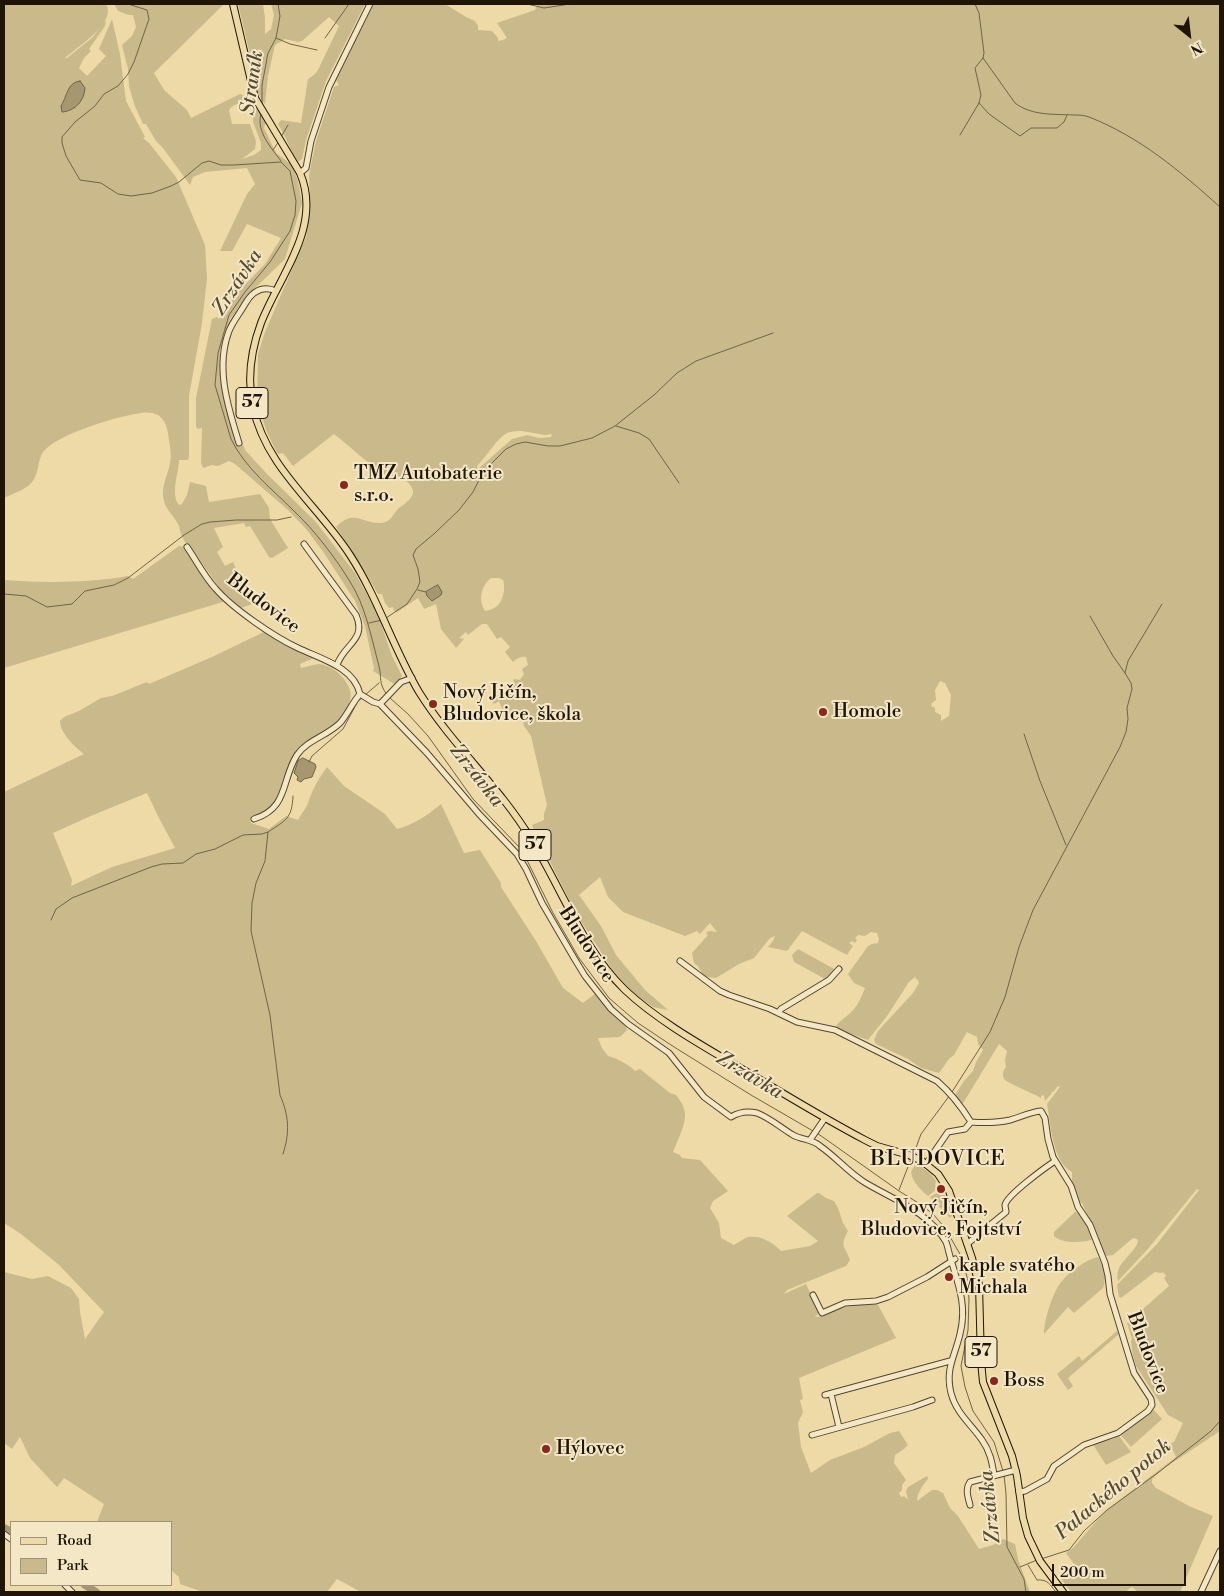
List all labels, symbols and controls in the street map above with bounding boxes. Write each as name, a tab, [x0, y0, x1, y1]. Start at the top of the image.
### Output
north arrow	[1164, 10, 1214, 60]
text: N	[1187, 38, 1205, 59]
water label: Straník	[237, 49, 269, 117]
water label: Zrzávka	[208, 246, 268, 320]
road number: 57	[236, 388, 268, 418]
place label: TMZ Autobaterie s.r.o.	[354, 463, 502, 507]
marker: TMZ Autobaterie s.r.o.	[338, 479, 350, 491]
street label: Bludovice	[222, 569, 304, 639]
place label: Nový Jičín, Bludovice, škola	[443, 682, 581, 726]
marker: Nový Jičín, Bludovice, škola	[427, 698, 439, 710]
place label: Homole	[833, 701, 901, 723]
marker: Homole	[817, 706, 829, 718]
water label: Zrzávka	[444, 740, 508, 812]
road number: 57	[519, 830, 551, 860]
street label: Bludovice	[553, 903, 619, 987]
water label: Zrzávka	[711, 1047, 787, 1105]
district label: BLUDOVICE	[869, 1147, 1007, 1173]
marker: Nový Jičín, Bludovice, Fojtství	[935, 1183, 947, 1195]
place label: Nový Jičín, Bludovice, Fojtství	[861, 1197, 1021, 1241]
place label: kaple svatého Michala	[959, 1255, 1075, 1299]
marker: kaple svatého Michala	[943, 1271, 955, 1283]
street label: Bludovice	[1121, 1309, 1173, 1397]
road number: 57	[965, 1336, 997, 1368]
place label: Boss	[1004, 1370, 1045, 1392]
marker: Boss	[988, 1375, 1000, 1387]
water label: Palackého potok	[1051, 1435, 1177, 1545]
place label: Hýlovec	[556, 1438, 624, 1460]
marker: Hýlovec	[540, 1443, 552, 1455]
water label: Zrzávka	[975, 1469, 1007, 1545]
legend	[10, 1521, 172, 1586]
text: Road	[57, 1531, 92, 1550]
scale bar	[1054, 1554, 1188, 1586]
text: Park	[57, 1556, 88, 1575]
text: 200 m	[1060, 1563, 1105, 1582]

